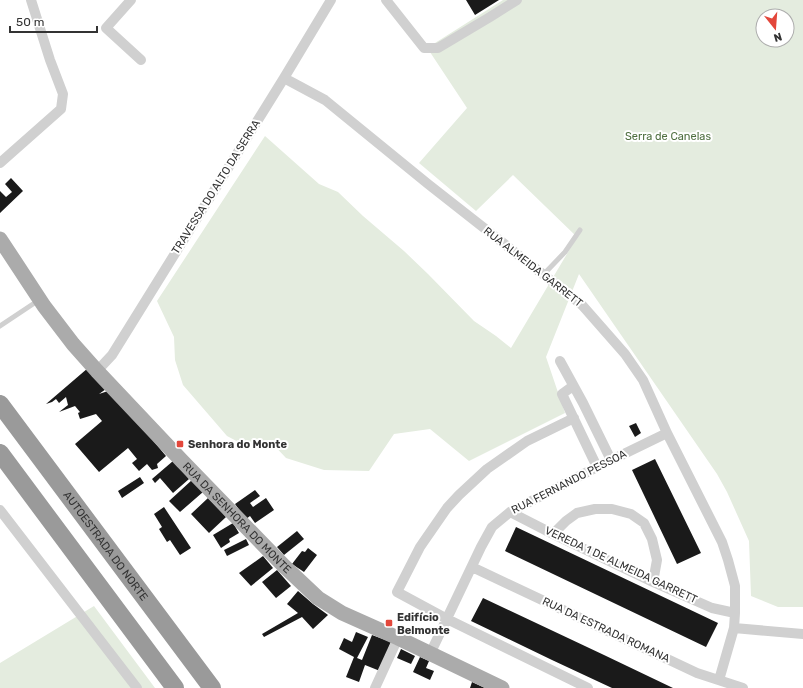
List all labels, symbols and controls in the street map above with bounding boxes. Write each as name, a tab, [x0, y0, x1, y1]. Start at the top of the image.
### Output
scale bar	[10, 8, 97, 34]
north arrow	[755, 8, 795, 48]
text: 50 m	[16, 15, 44, 29]
text: N	[772, 30, 783, 44]
street label: TRAVESSA DO ALTO DA SERRA	[169, 117, 263, 257]
park label: Serra de Canelas	[625, 130, 711, 143]
street label: RUA ALMEIDA GARRETT	[481, 224, 586, 310]
place label: Senhora do Monte	[188, 438, 287, 451]
marker: Senhora do Monte	[175, 439, 185, 449]
street label: RUA FERNANDO PESSOA	[509, 447, 629, 517]
street label: RUA DA SENHORA DO MONTE	[180, 459, 294, 576]
street label: AUTOESTRADA DO NORTE	[61, 489, 151, 603]
street label: VEREDA 1 DE ALMEIDA GARRETT	[543, 524, 700, 606]
street label: RUA DA ESTRADA ROMANA	[540, 595, 672, 666]
place label: Edifício Belmonte	[397, 611, 450, 637]
marker: Edifício Belmonte	[384, 618, 394, 628]

